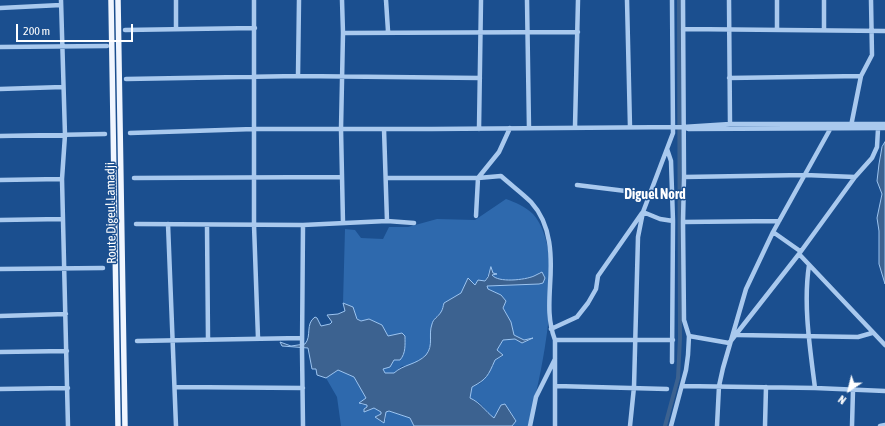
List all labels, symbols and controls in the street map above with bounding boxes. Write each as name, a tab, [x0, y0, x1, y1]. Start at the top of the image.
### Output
scale bar	[18, 16, 135, 42]
text: 200 m	[23, 24, 50, 38]
street label: Route Digeul Lamadji	[102, 162, 120, 264]
district label: Diguel Nord	[624, 187, 686, 203]
north arrow	[829, 370, 869, 410]
text: N	[836, 393, 848, 407]

